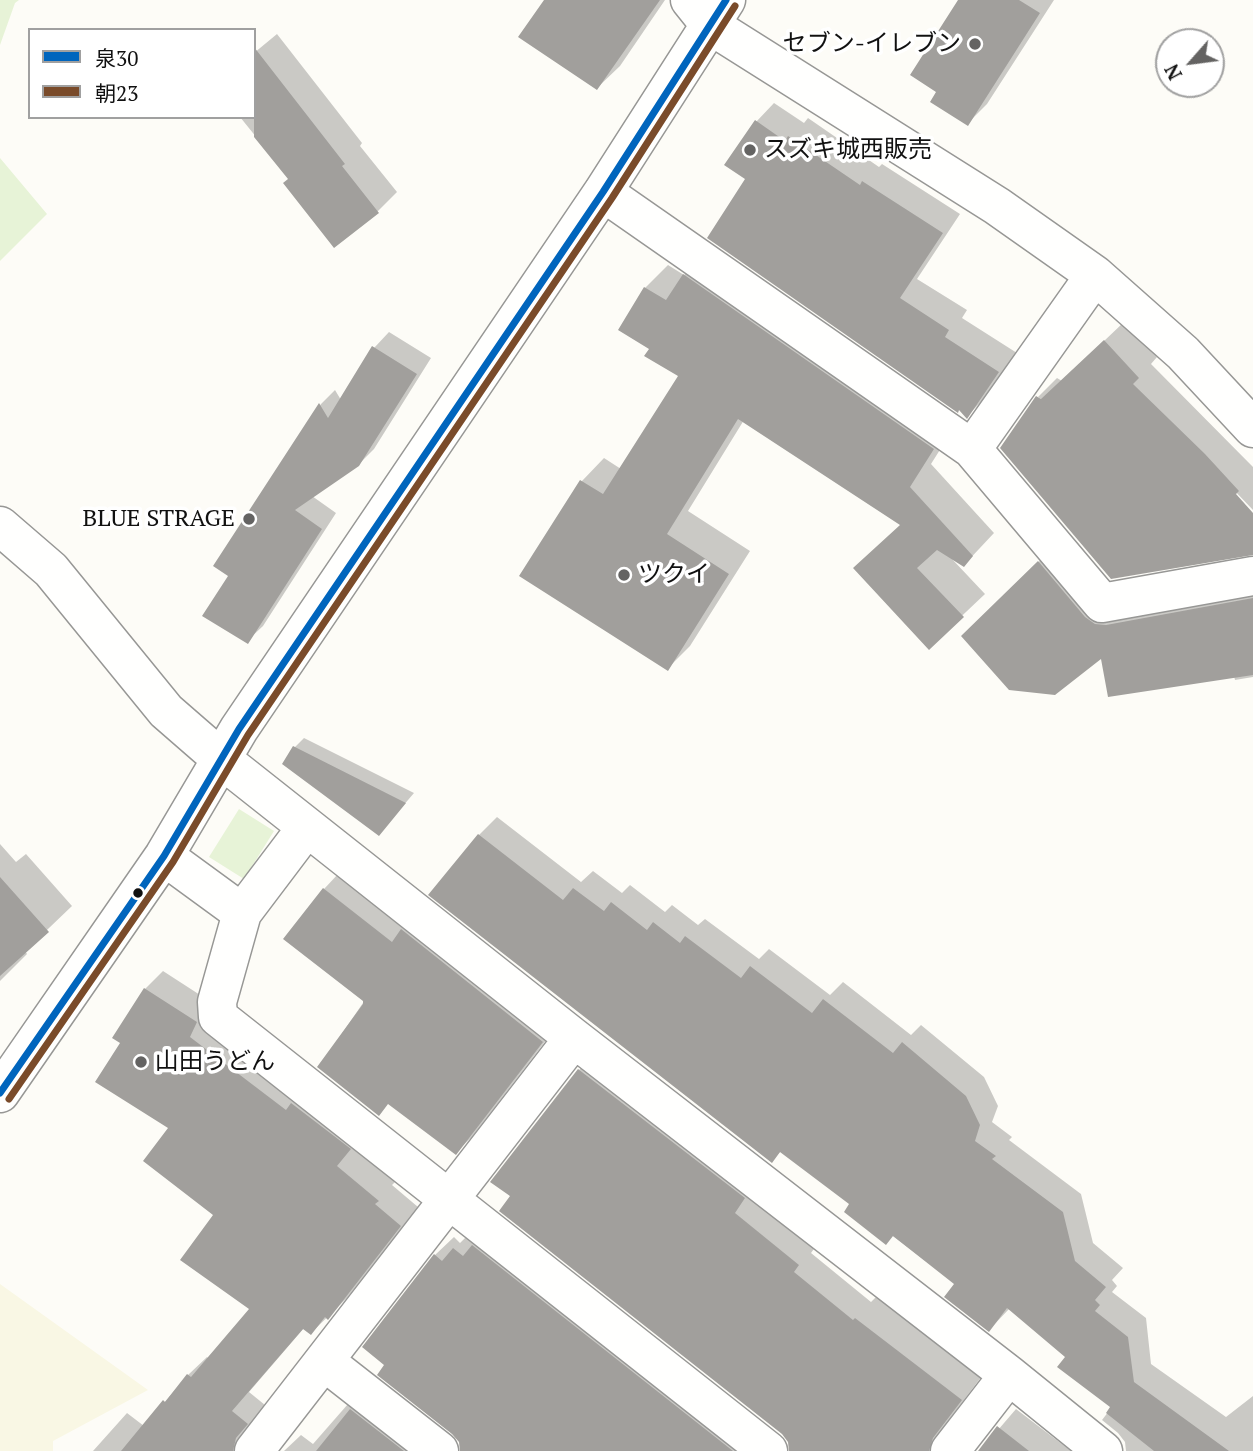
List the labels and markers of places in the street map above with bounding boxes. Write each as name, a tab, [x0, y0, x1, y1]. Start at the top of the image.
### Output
place label: セブン-イレブン	[783, 30, 961, 58]
marker: セブン-イレブン	[967, 36, 983, 52]
place label: スズキ城西販売	[764, 136, 932, 164]
marker: スズキ城西販売	[742, 142, 758, 158]
place label: BLUE STRAGE	[83, 505, 235, 533]
marker: BLUE STRAGE	[241, 511, 257, 527]
place label: ツクイ	[638, 561, 710, 589]
marker: ツクイ	[616, 567, 632, 583]
unlabelled marker	[131, 886, 145, 900]
place label: 山田うどん	[155, 1048, 275, 1076]
marker: 山田うどん	[133, 1054, 149, 1070]

